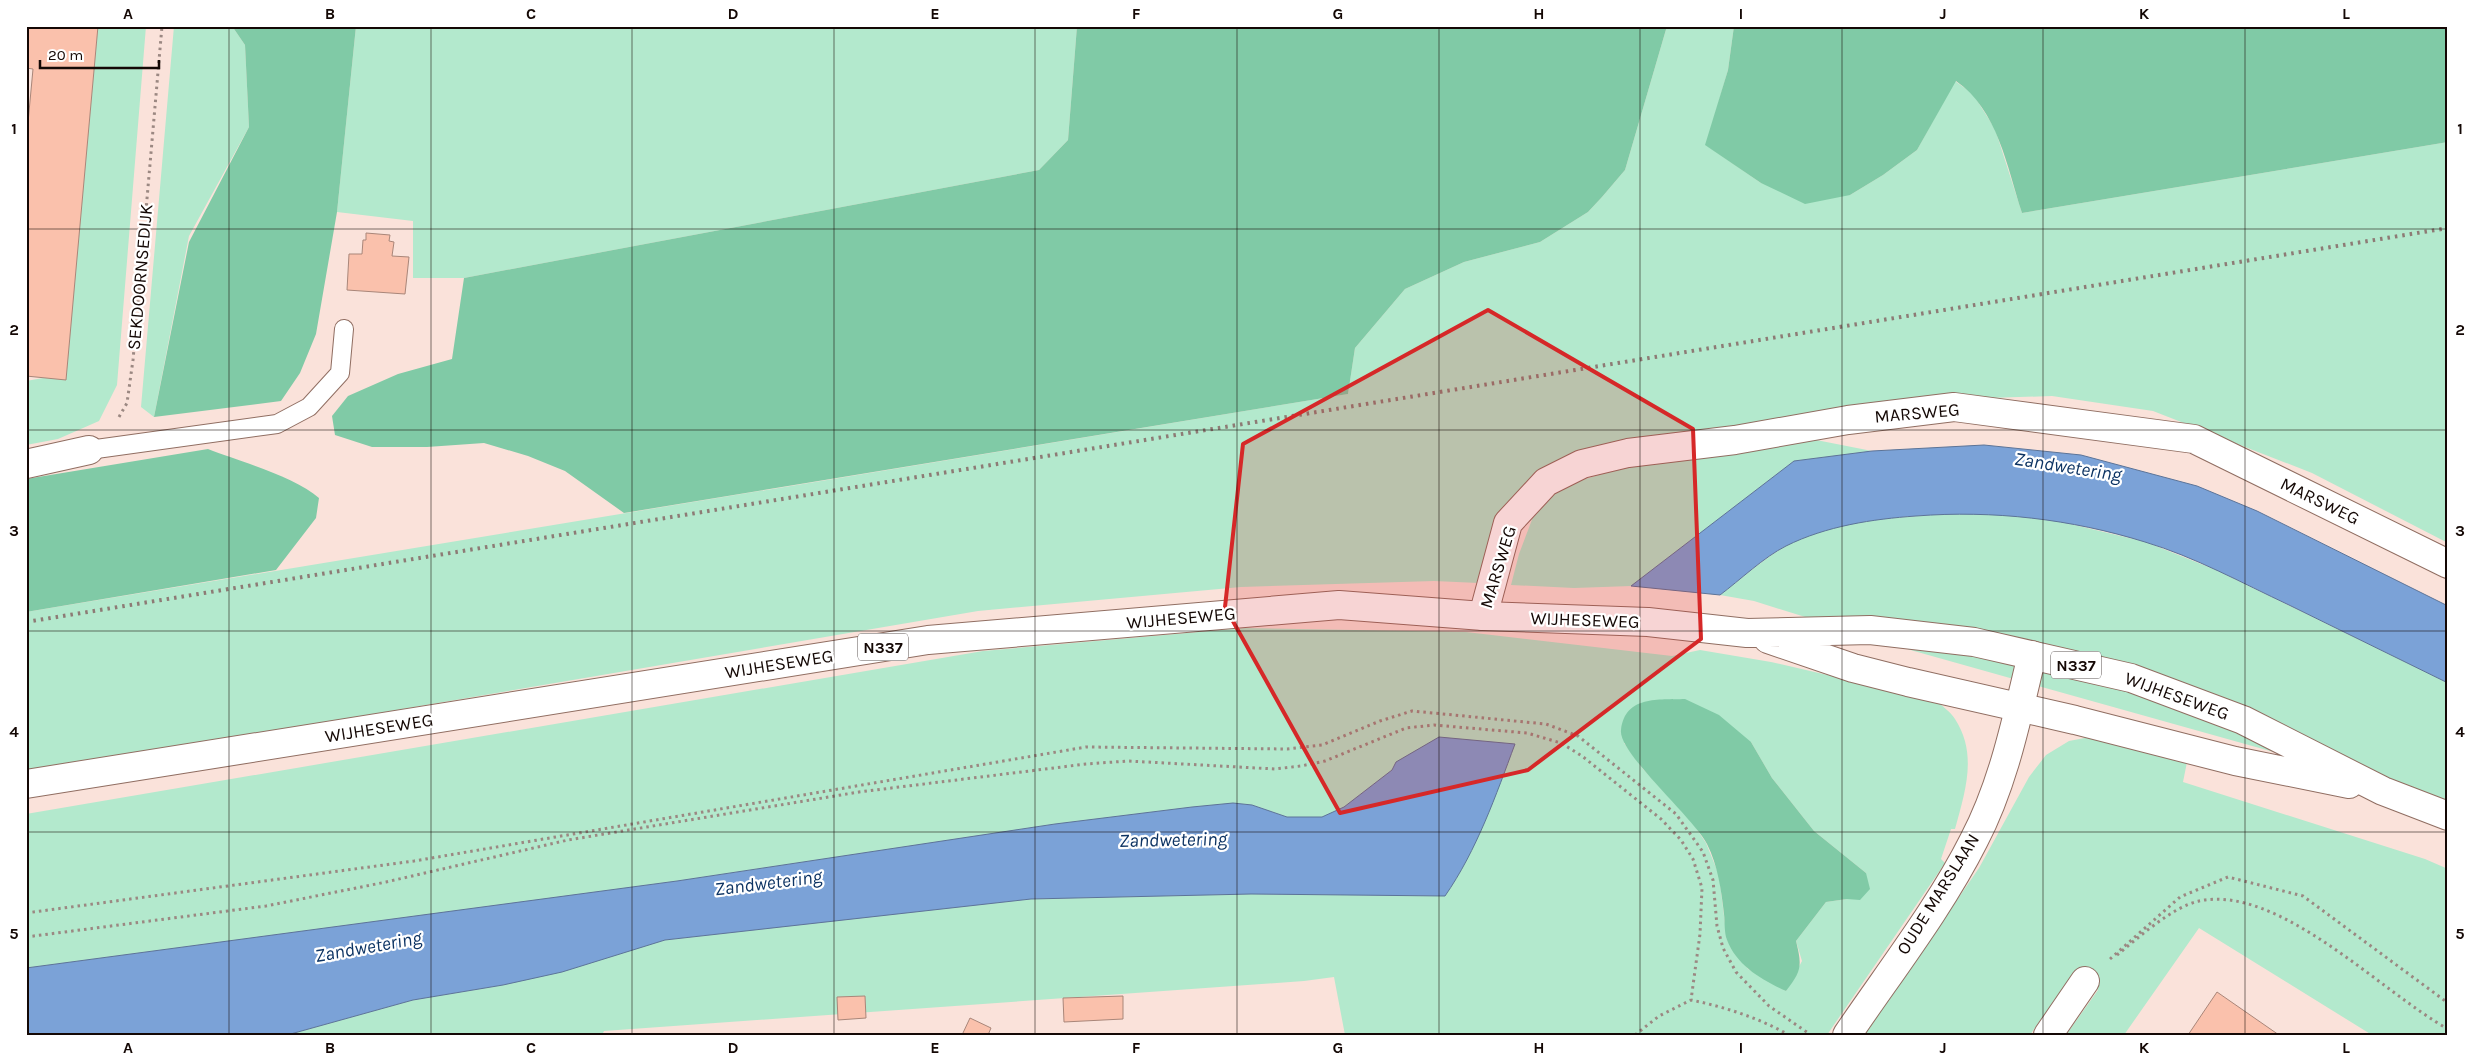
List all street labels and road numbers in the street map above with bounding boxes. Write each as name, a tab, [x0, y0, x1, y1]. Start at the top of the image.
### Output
street label: SEKDOORNSEDIJK	[123, 203, 157, 351]
street label: MARSWEG	[1874, 398, 1960, 428]
street label: MARSWEG	[2277, 472, 2363, 530]
street label: MARSWEG	[1475, 523, 1521, 611]
street label: WIJHESEWEG	[1126, 602, 1236, 634]
street label: WIJHESEWEG	[1530, 607, 1640, 633]
road number: N337	[858, 634, 908, 660]
street label: WIJHESEWEG	[723, 645, 835, 683]
road number: N337	[2051, 652, 2101, 678]
street label: WIJHESEWEG	[2122, 667, 2232, 725]
street label: WIJHESEWEG	[323, 709, 435, 747]
street label: OUDE MARSLAAN	[1892, 829, 1984, 959]

